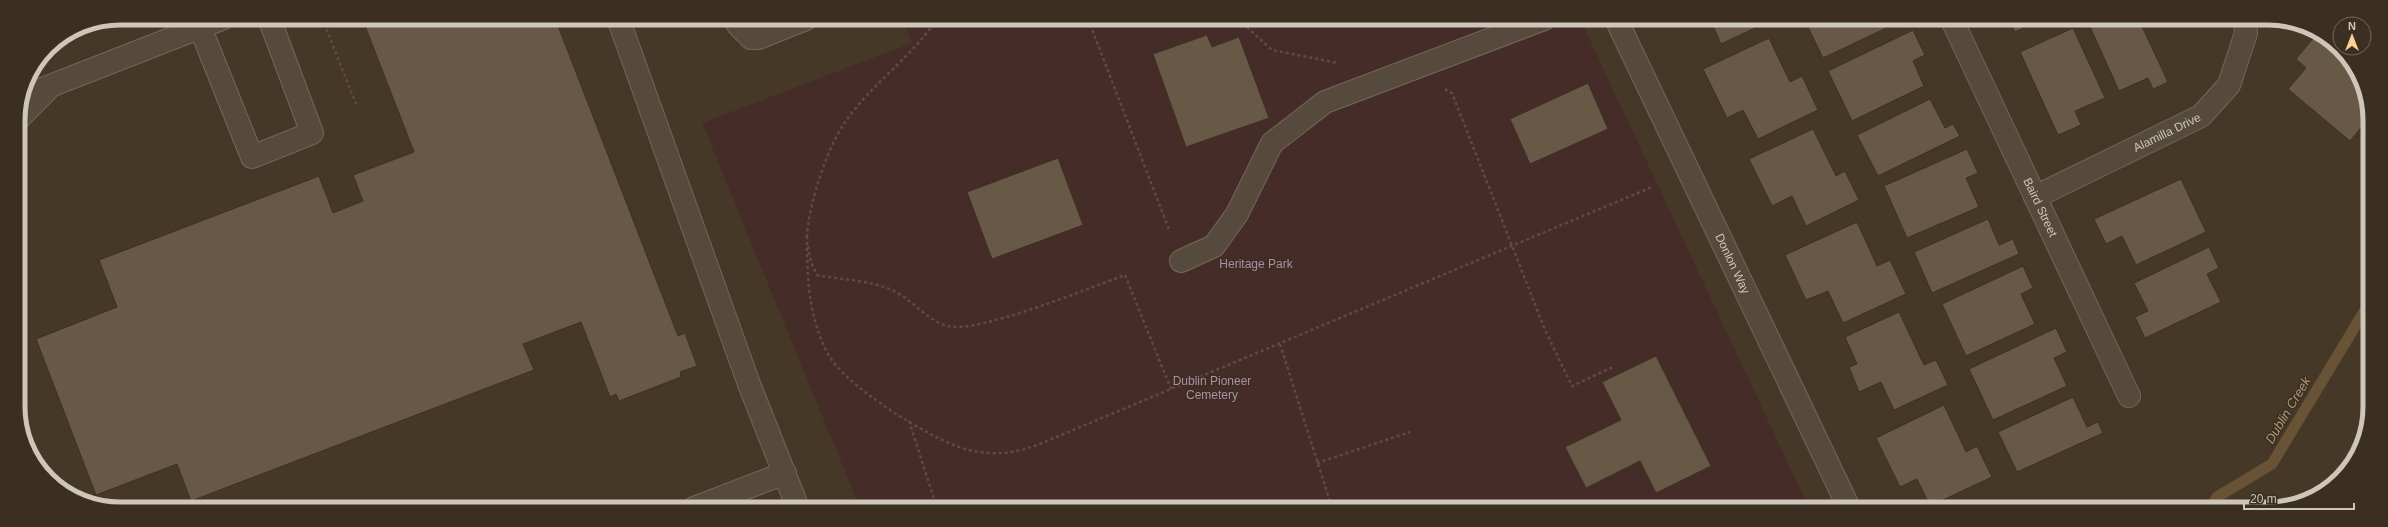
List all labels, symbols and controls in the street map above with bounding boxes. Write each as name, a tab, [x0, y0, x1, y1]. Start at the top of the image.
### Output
north arrow	[2332, 16, 2372, 56]
text: N	[2348, 20, 2356, 32]
street label: Alamilla Drive	[2131, 110, 2203, 155]
street label: Baird Street	[2020, 176, 2060, 240]
street label: Donlon Way	[1712, 231, 1753, 296]
park label: Heritage Park	[1219, 257, 1294, 271]
water label: Dublin Creek	[2262, 373, 2315, 446]
park label: Dublin Pioneer Cemetery	[1173, 374, 1251, 402]
scale bar	[2244, 485, 2354, 511]
text: 20 m	[2250, 492, 2277, 506]

